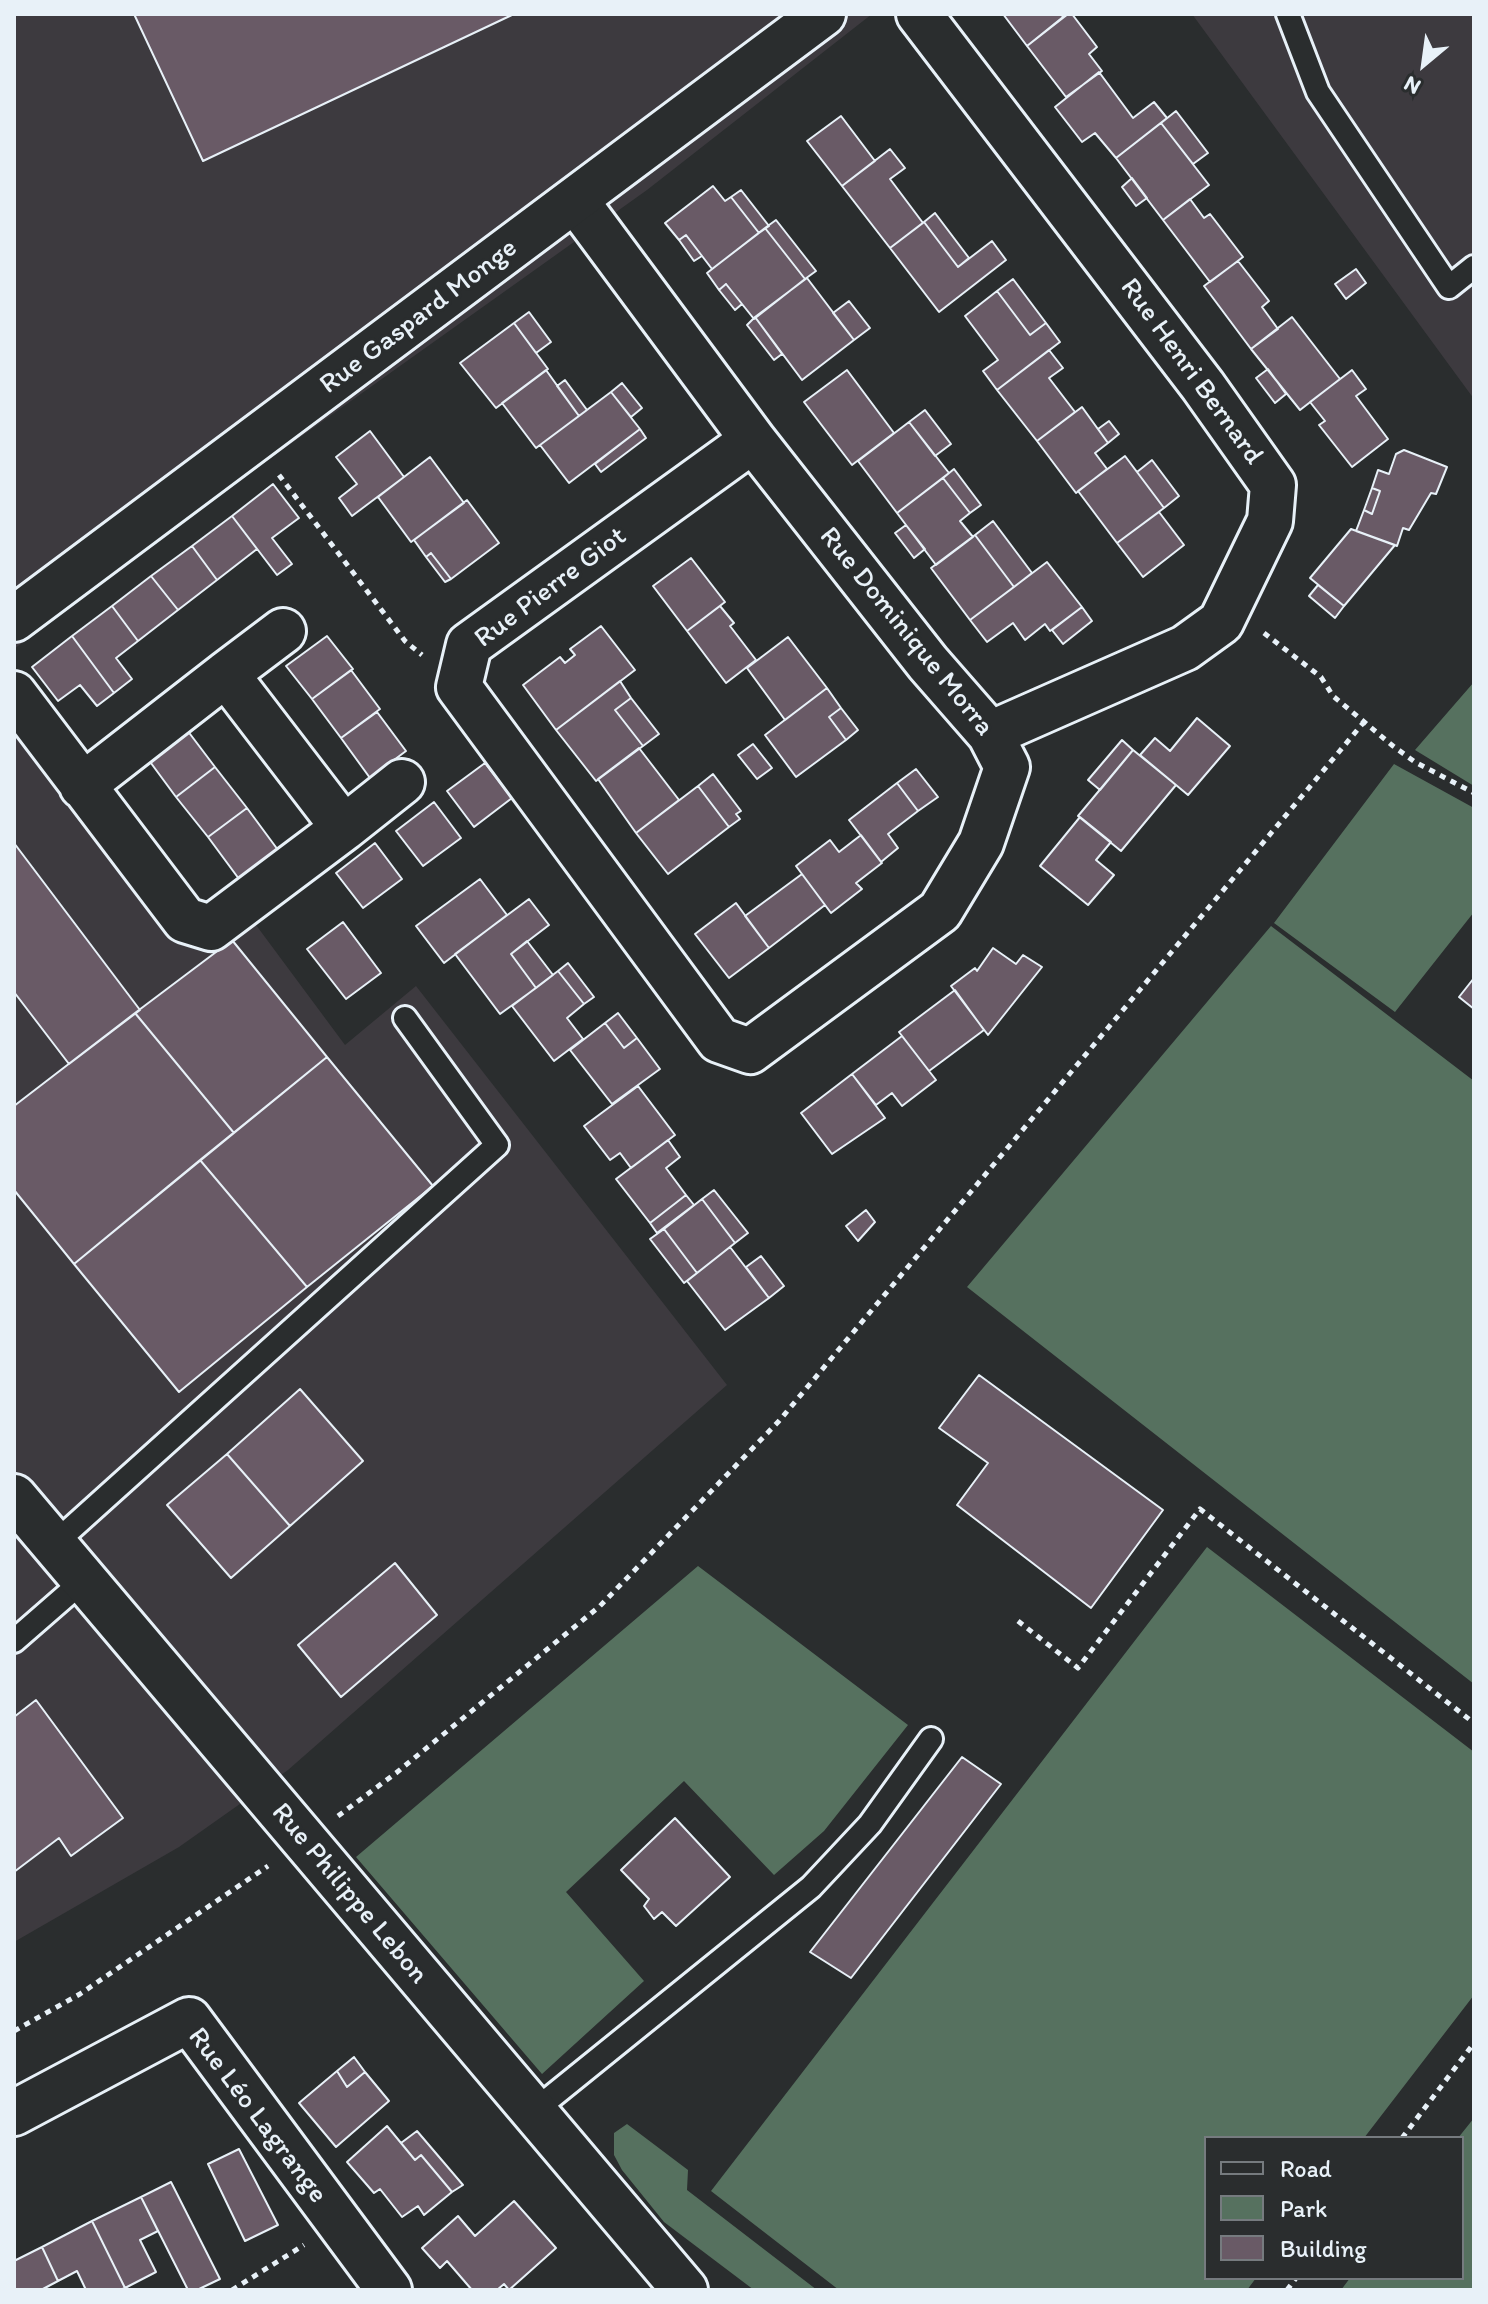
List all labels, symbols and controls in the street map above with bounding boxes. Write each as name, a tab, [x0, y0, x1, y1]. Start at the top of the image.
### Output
north arrow	[1384, 24, 1464, 104]
text: N	[1399, 70, 1425, 101]
street label: Rue Gaspard Monge	[314, 232, 524, 402]
street label: Rue Henri Bernard	[1112, 272, 1270, 472]
street label: Rue Pierre Giot	[469, 520, 633, 656]
street label: Rue Dominique Morra	[812, 521, 1000, 743]
street label: Rue Philippe Lebon	[264, 1797, 434, 1991]
street label: Rue Léo Lagrange	[180, 2022, 334, 2210]
legend	[1204, 2136, 1464, 2280]
text: Road	[1280, 2154, 1332, 2183]
text: Park	[1280, 2194, 1327, 2223]
text: Building	[1280, 2234, 1367, 2263]

